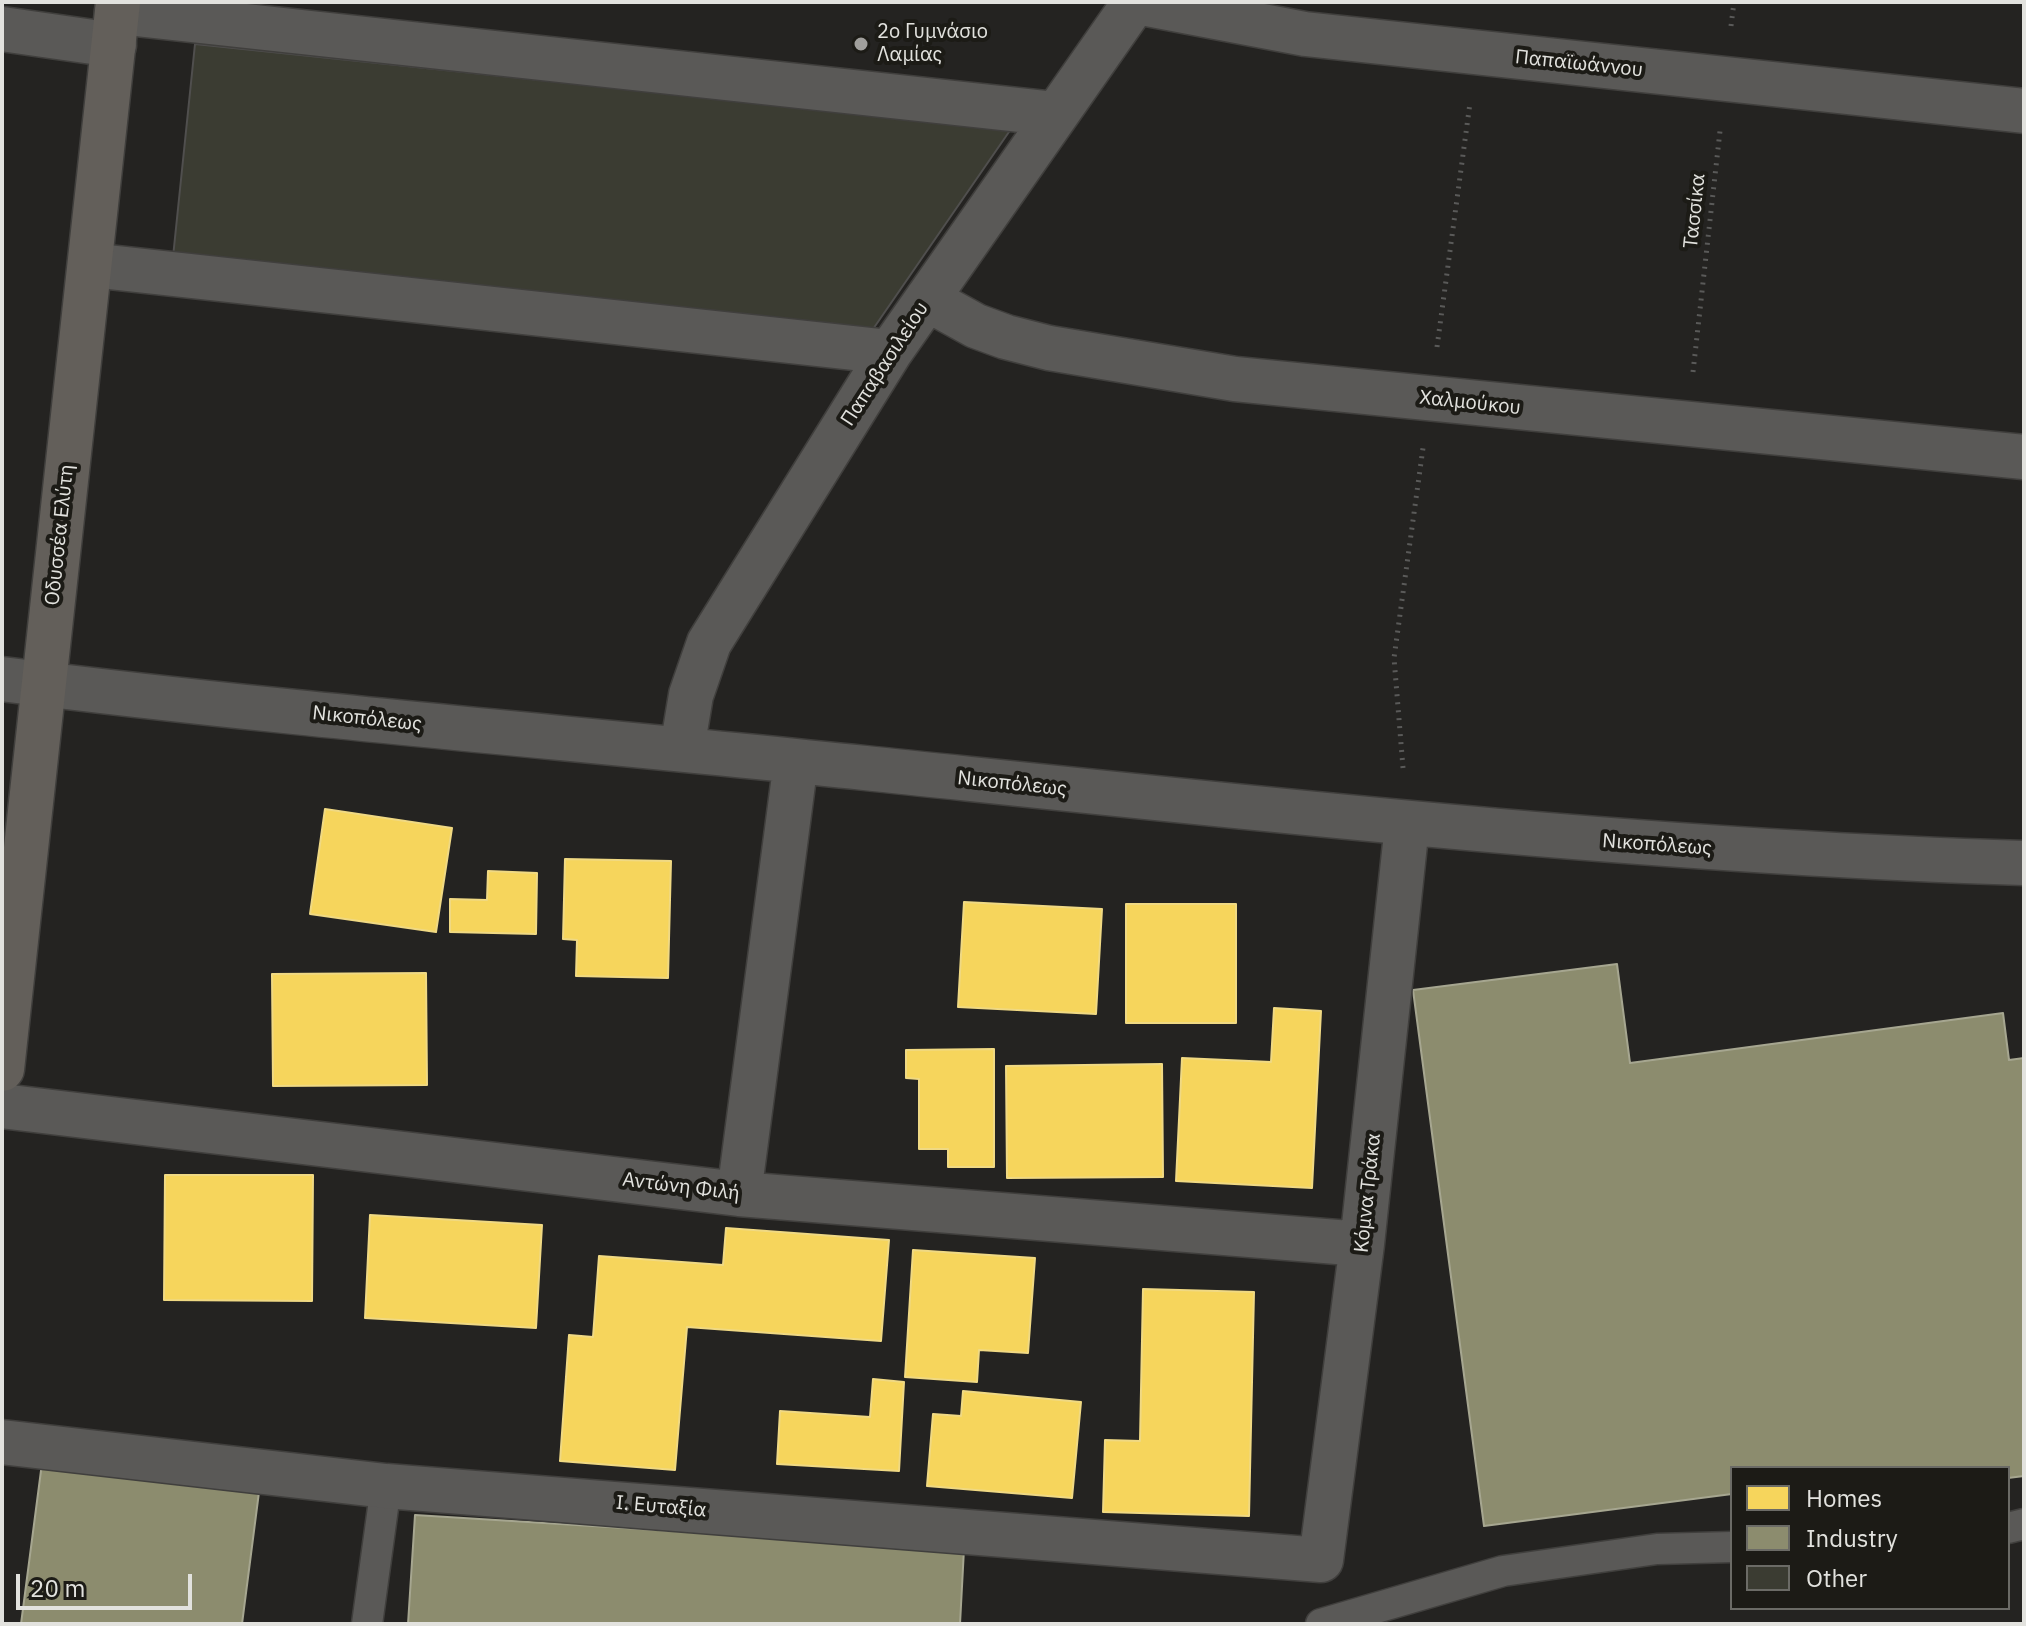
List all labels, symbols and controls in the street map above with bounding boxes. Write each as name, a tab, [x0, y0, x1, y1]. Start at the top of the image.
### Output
place label: 2ο Γυμνάσιο Λαμίας	[877, 20, 988, 67]
marker: 2ο Γυμνάσιο Λαμίας	[852, 35, 870, 53]
street label: Παπαϊωάννου	[1514, 45, 1644, 83]
street label: Τασσίκα	[1679, 172, 1711, 250]
street label: Παπαβασιλείου	[836, 297, 934, 431]
street label: Χαλμούκου	[1418, 386, 1522, 420]
street label: Οδυσσέα Ελύτη	[41, 463, 79, 607]
street label: Νικοπόλεως	[311, 701, 423, 737]
street label: Νικοπόλεως	[956, 766, 1068, 802]
street label: Νικοπόλεως	[1601, 829, 1713, 861]
street label: Κόμνα Τράκα	[1350, 1132, 1386, 1254]
street label: Αντώνη Φιλή	[621, 1168, 741, 1206]
legend	[1730, 1466, 2010, 1610]
text: Homes	[1806, 1482, 1882, 1514]
street label: Ι. Ευταξία	[615, 1491, 707, 1523]
text: Industry	[1806, 1522, 1898, 1554]
scale bar	[20, 1558, 196, 1608]
text: Other	[1806, 1562, 1867, 1594]
text: 20 m	[30, 1572, 85, 1604]

